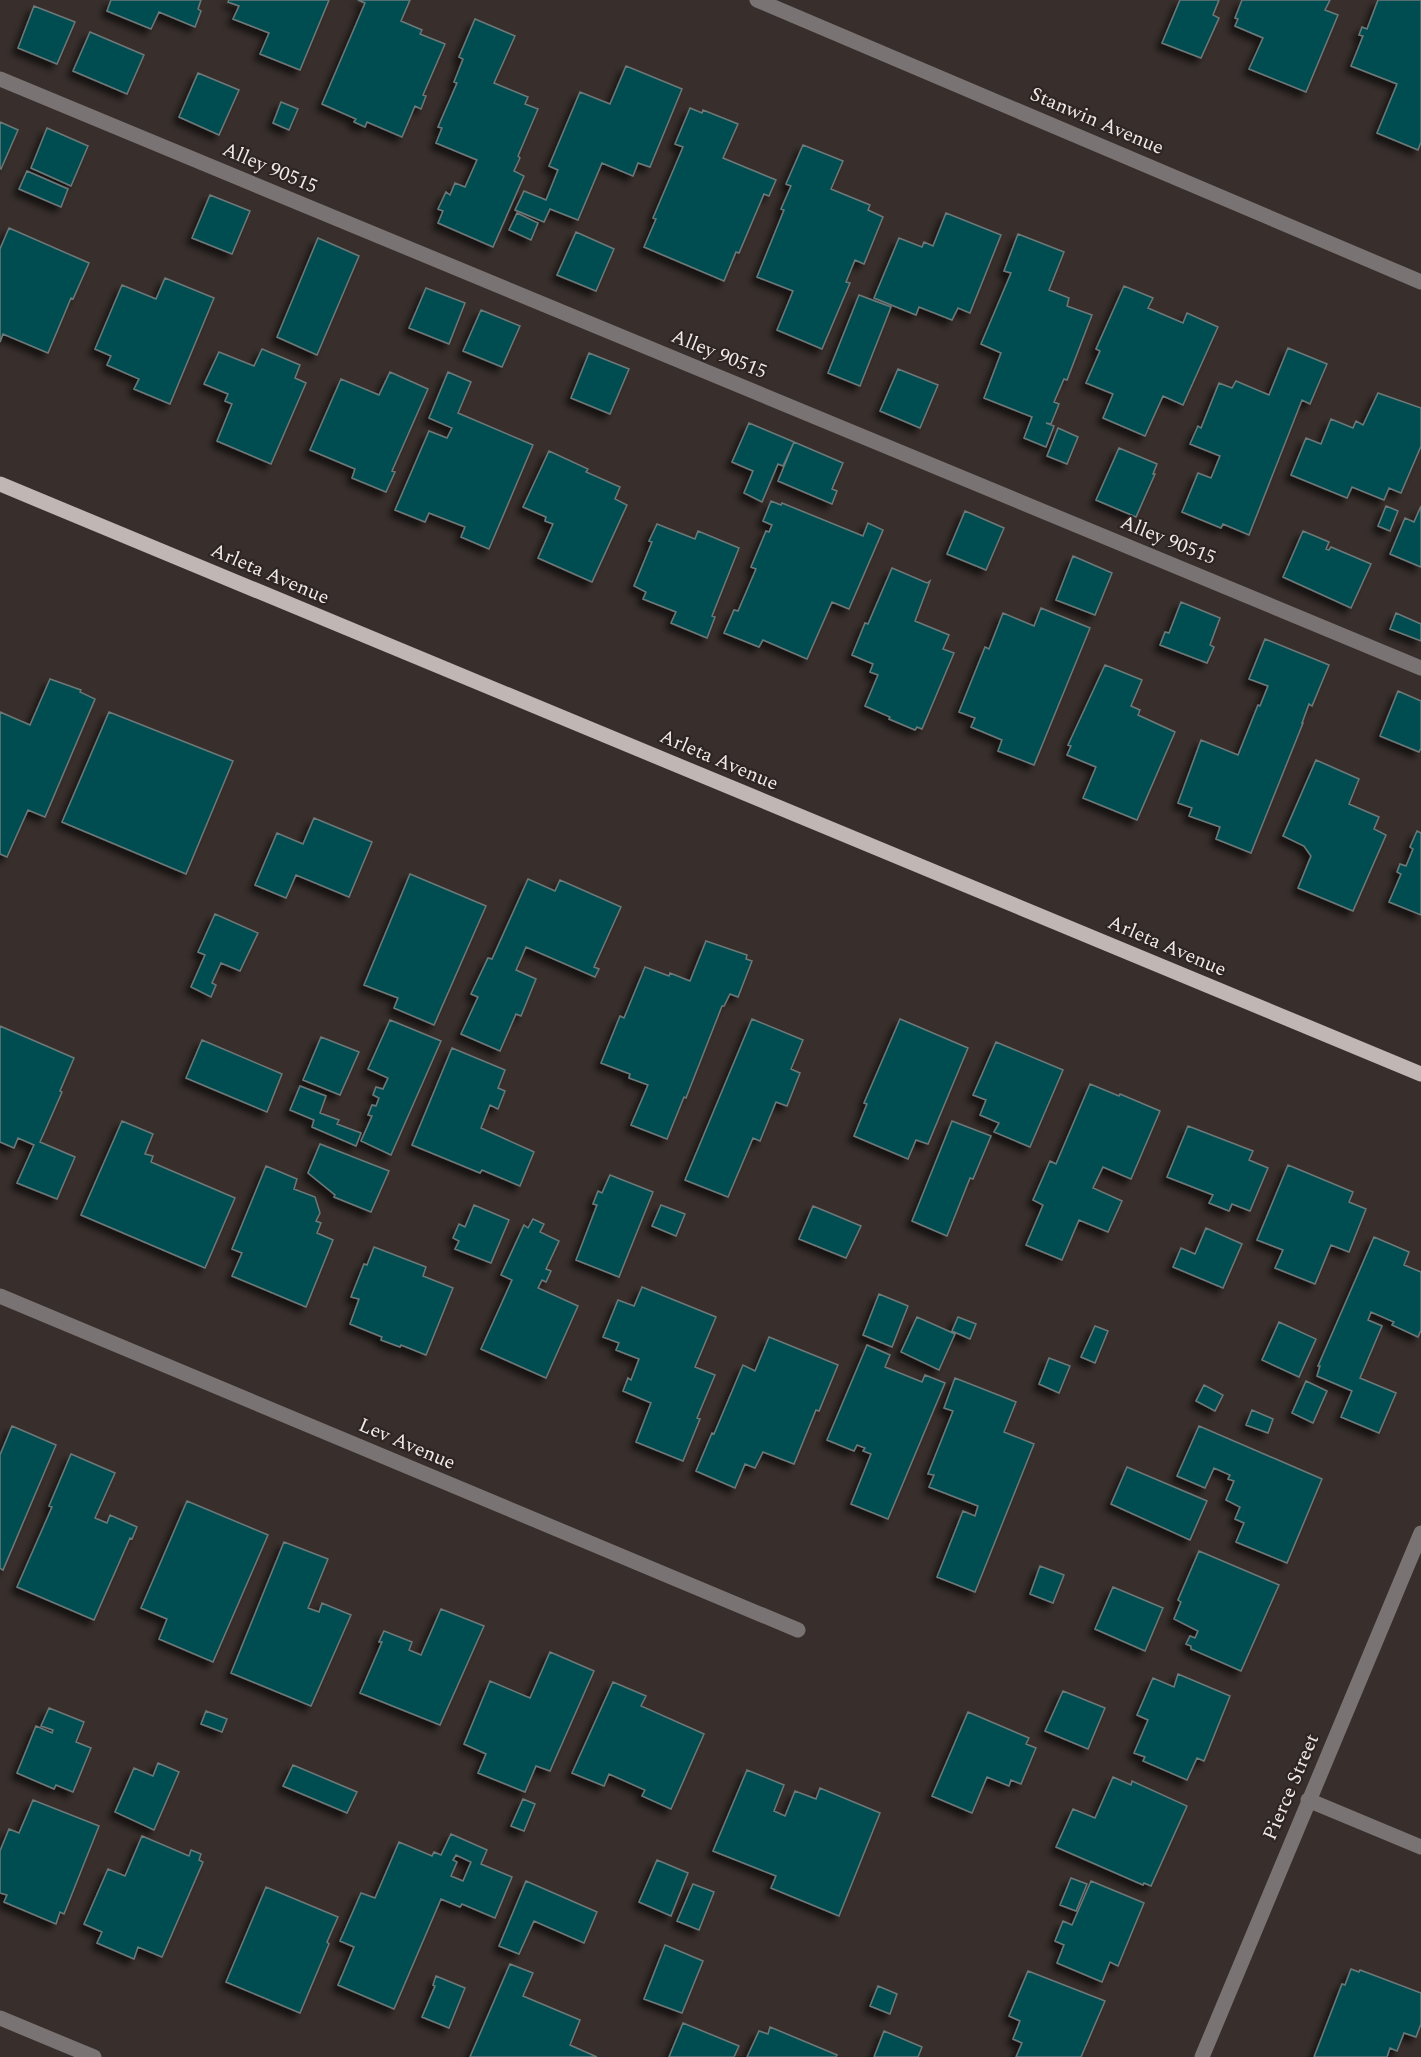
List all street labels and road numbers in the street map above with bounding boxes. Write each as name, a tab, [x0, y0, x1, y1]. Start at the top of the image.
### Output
street label: Stanwin Avenue	[1025, 79, 1169, 163]
street label: Alley 90515	[218, 134, 322, 202]
street label: Alley 90515	[667, 321, 771, 387]
street label: Alley 90515	[1116, 507, 1220, 573]
street label: Arleta Avenue	[206, 536, 334, 612]
street label: Arleta Avenue	[655, 722, 783, 798]
street label: Arleta Avenue	[1103, 908, 1231, 984]
street label: Lev Avenue	[354, 1410, 460, 1478]
street label: Pierce Street	[1255, 1729, 1327, 1845]

